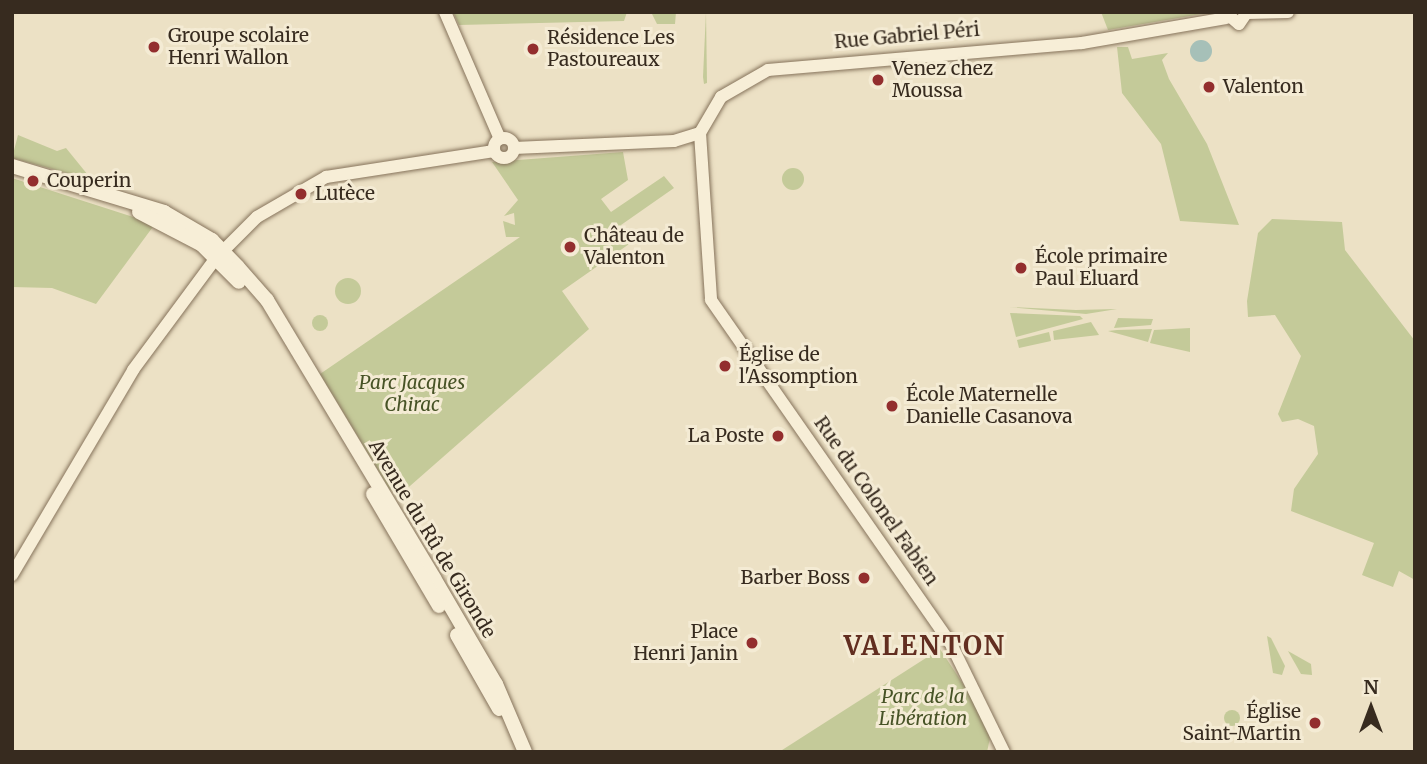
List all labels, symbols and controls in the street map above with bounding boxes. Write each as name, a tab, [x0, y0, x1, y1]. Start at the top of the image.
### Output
street label: Rue Gabriel Péri	[833, 18, 981, 54]
place label: Groupe scolaire Henri Wallon	[168, 25, 309, 69]
place label: Résidence Les Pastoureaux	[547, 27, 675, 71]
marker: Groupe scolaire Henri Wallon	[146, 39, 162, 55]
marker: Résidence Les Pastoureaux	[525, 41, 541, 57]
place label: Venez chez Moussa	[892, 58, 993, 102]
marker: Venez chez Moussa	[870, 72, 886, 88]
place label: Valenton	[1223, 76, 1304, 98]
marker: Valenton	[1201, 79, 1217, 95]
place label: Couperin	[47, 170, 131, 192]
marker: Couperin	[25, 173, 41, 189]
place label: Lutèce	[315, 183, 375, 205]
marker: Lutèce	[293, 186, 309, 202]
place label: Château de Valenton	[584, 225, 684, 269]
marker: Château de Valenton	[562, 239, 578, 255]
place label: École primaire Paul Eluard	[1035, 246, 1167, 290]
marker: École primaire Paul Eluard	[1013, 260, 1029, 276]
place label: Église de l'Assomption	[739, 344, 858, 388]
marker: Église de l'Assomption	[717, 358, 733, 374]
park label: Parc Jacques Chirac	[359, 372, 465, 416]
place label: École Maternelle Danielle Casanova	[906, 384, 1072, 428]
marker: École Maternelle Danielle Casanova	[884, 398, 900, 414]
street label: Rue du Colonel Fabien	[809, 412, 943, 590]
place label: La Poste	[688, 425, 764, 447]
marker: La Poste	[770, 428, 786, 444]
street label: Avenue du Rû de Gironde	[364, 436, 500, 642]
place label: Barber Boss	[741, 567, 850, 589]
marker: Barber Boss	[856, 570, 872, 586]
place label: Place Henri Janin	[633, 621, 738, 665]
district label: VALENTON	[845, 630, 1005, 662]
marker: Place Henri Janin	[744, 635, 760, 651]
north arrow	[1336, 673, 1406, 743]
text: N	[1363, 675, 1379, 699]
park label: Parc de la Libération	[879, 686, 967, 730]
place label: Église Saint-Martin	[1183, 701, 1301, 745]
marker: Église Saint-Martin	[1307, 715, 1323, 731]

